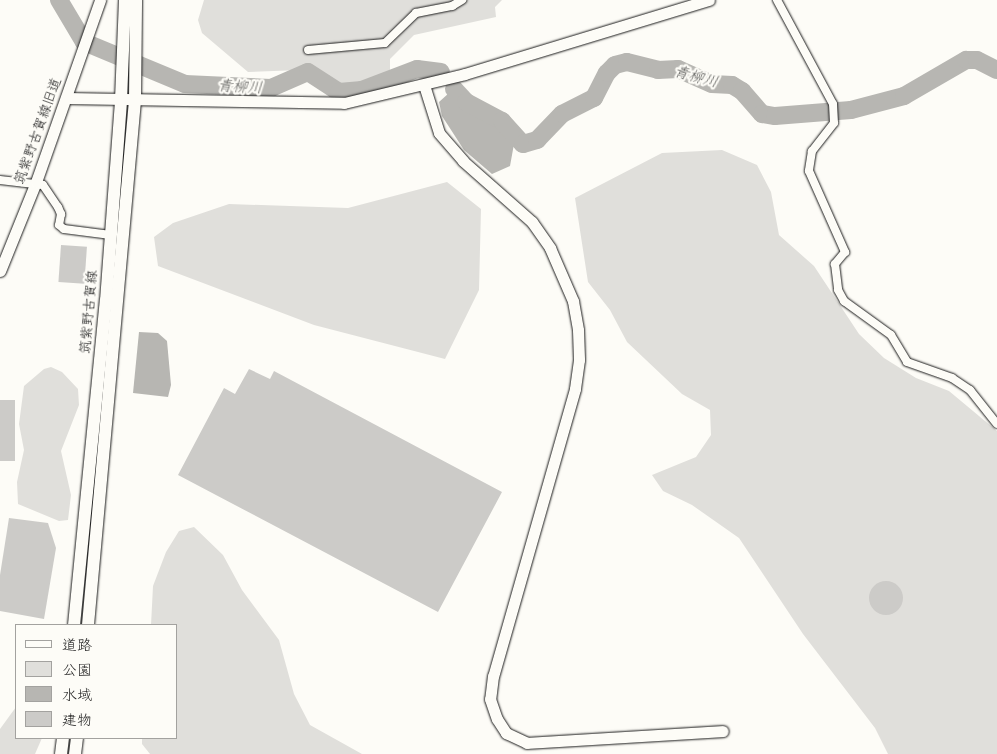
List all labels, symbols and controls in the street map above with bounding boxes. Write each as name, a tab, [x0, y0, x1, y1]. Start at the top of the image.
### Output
water label: 青柳川	[672, 62, 720, 92]
street label: 筑紫野古賀線旧道	[11, 76, 65, 186]
water label: 青柳川	[217, 77, 263, 97]
street label: 筑紫野古賀線	[77, 269, 101, 355]
legend	[15, 624, 178, 739]
text: 道路	[62, 636, 92, 655]
text: 公園	[62, 661, 92, 680]
text: 水域	[62, 686, 92, 705]
text: 建物	[62, 711, 92, 730]

